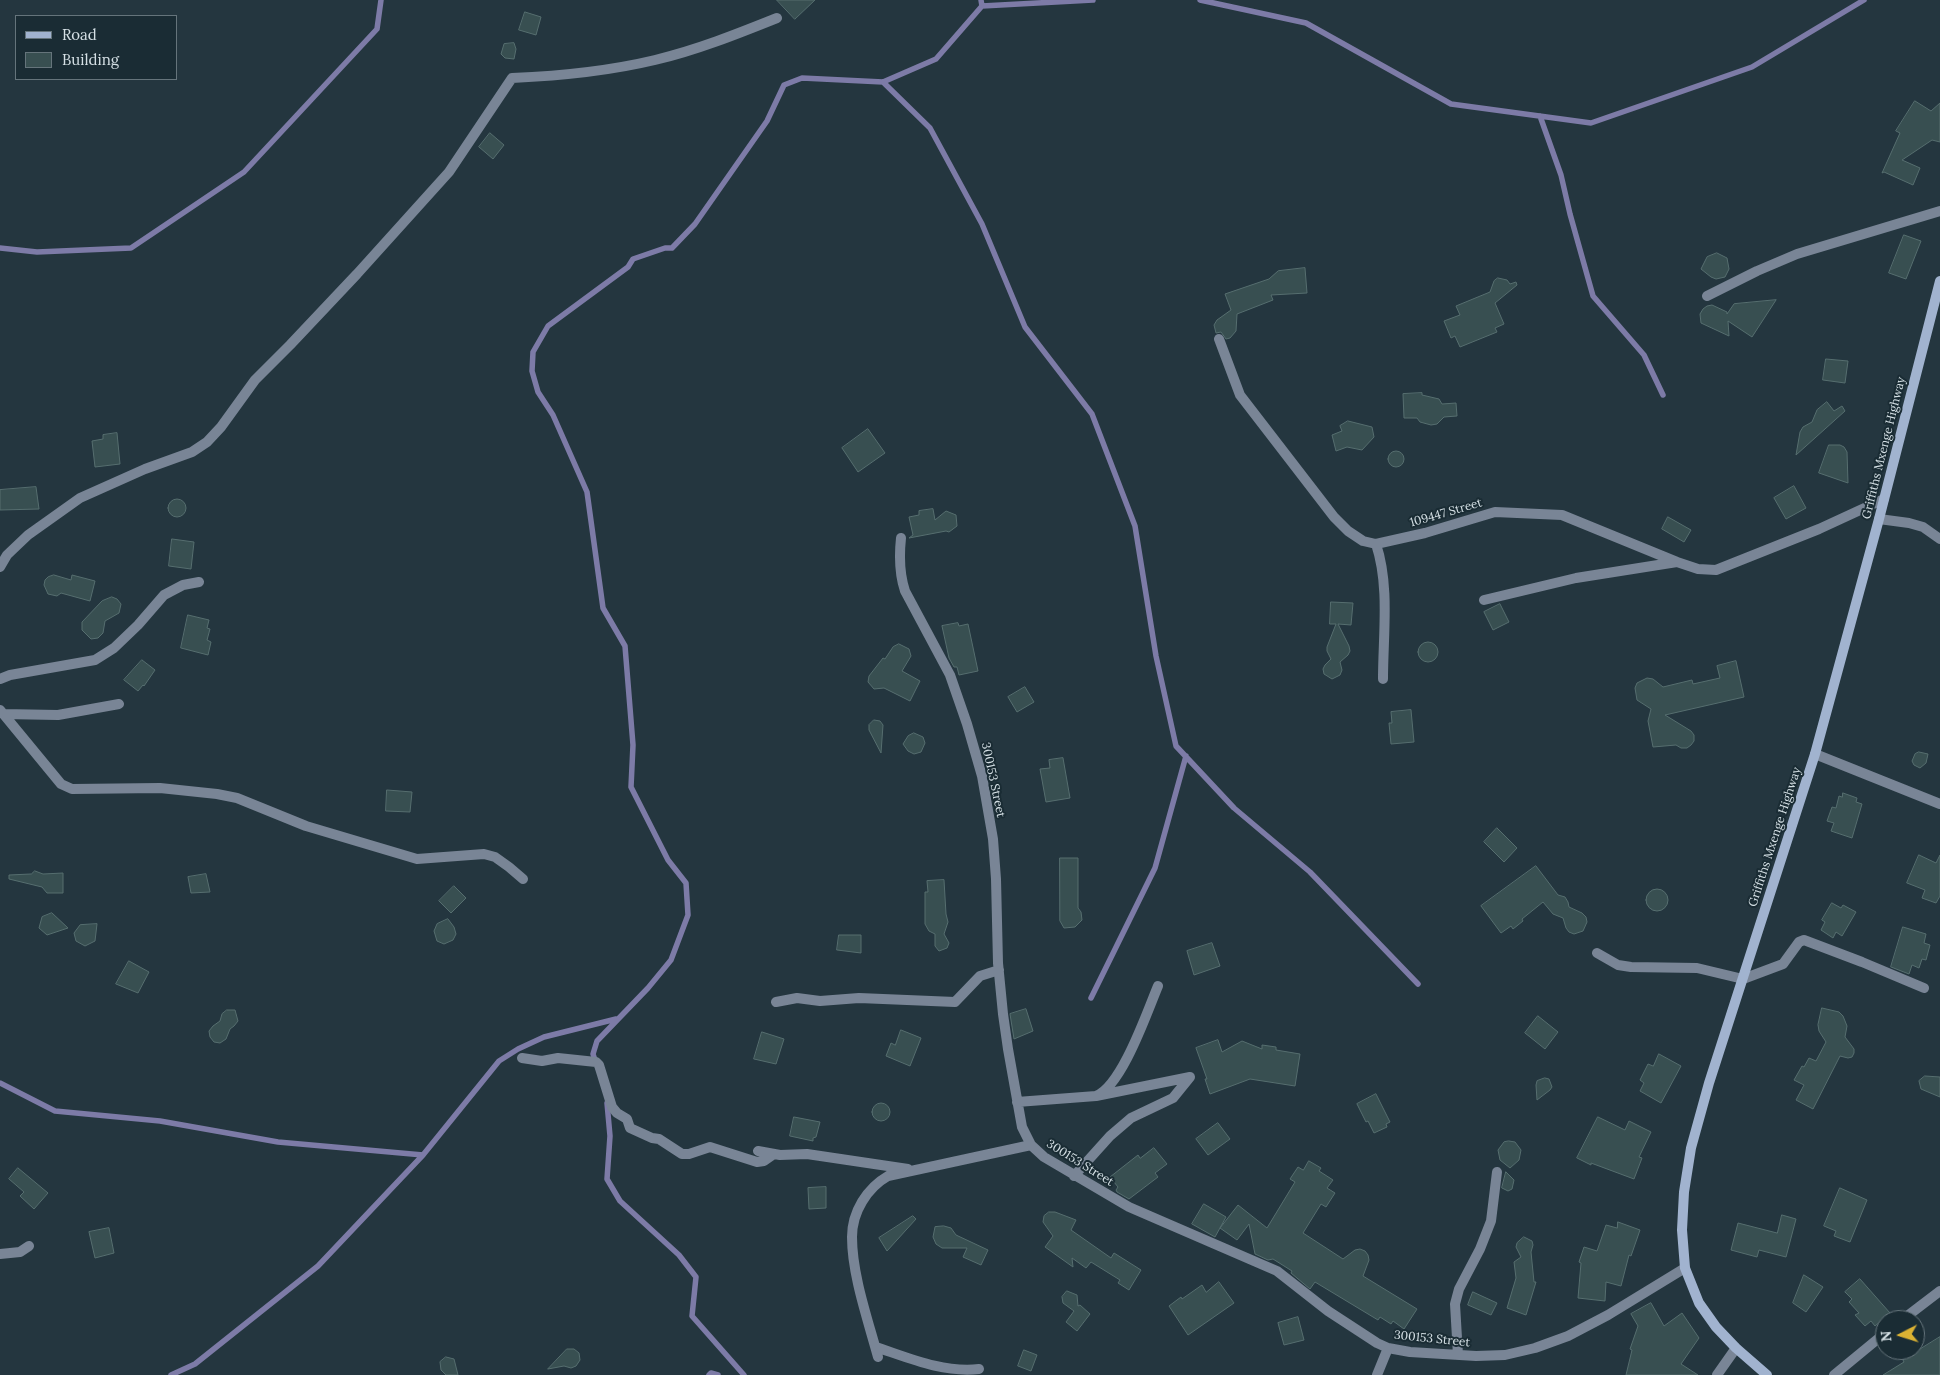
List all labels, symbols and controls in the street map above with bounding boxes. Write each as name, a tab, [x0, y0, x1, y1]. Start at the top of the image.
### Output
legend	[15, 15, 178, 80]
text: Road	[62, 25, 97, 44]
text: Building	[62, 50, 119, 69]
street label: Griffiths Mxenge Highway	[1859, 375, 1909, 521]
street label: 109447 Street	[1408, 496, 1484, 530]
street label: 300153 Street	[978, 741, 1008, 819]
street label: Griffiths Mxenge Highway	[1746, 765, 1804, 909]
street label: 300153 Street	[1044, 1137, 1116, 1189]
north arrow	[1875, 1310, 1925, 1360]
street label: 300153 Street	[1393, 1328, 1471, 1350]
text: N	[1877, 1330, 1895, 1342]

